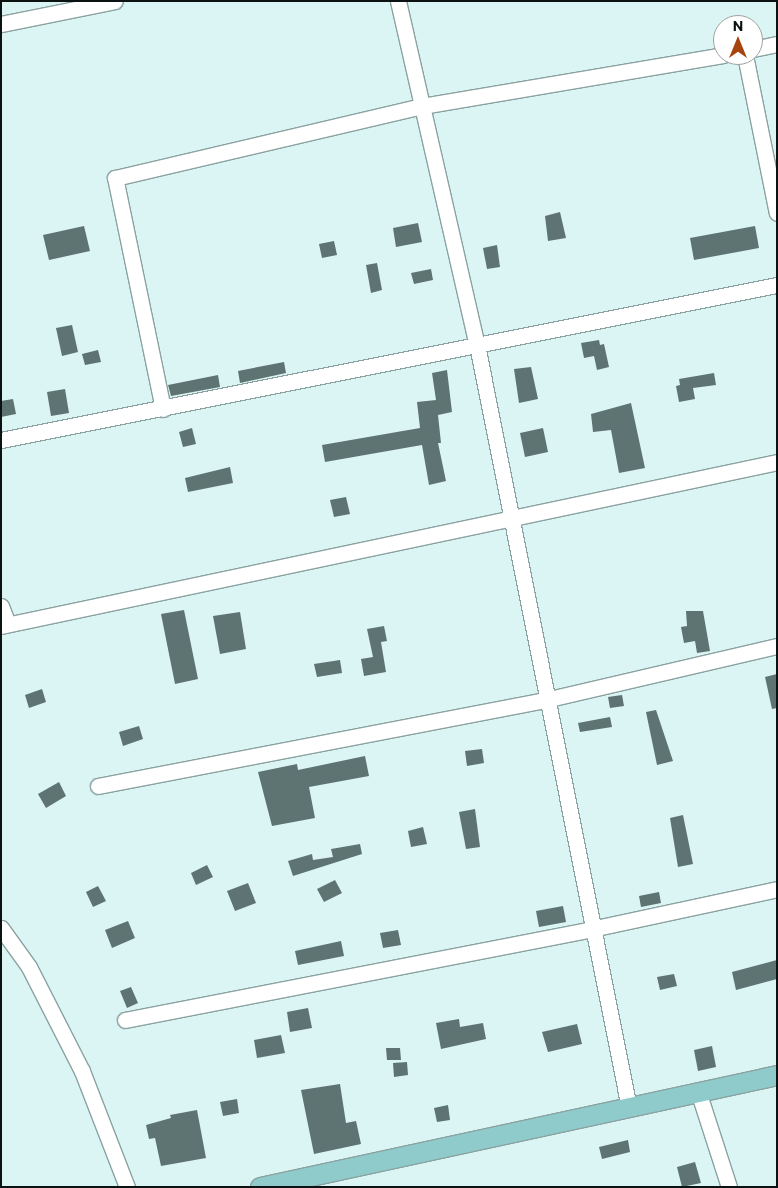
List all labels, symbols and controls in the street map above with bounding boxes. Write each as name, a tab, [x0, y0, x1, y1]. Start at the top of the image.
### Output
north arrow	[713, 15, 763, 65]
text: N	[733, 17, 743, 34]

